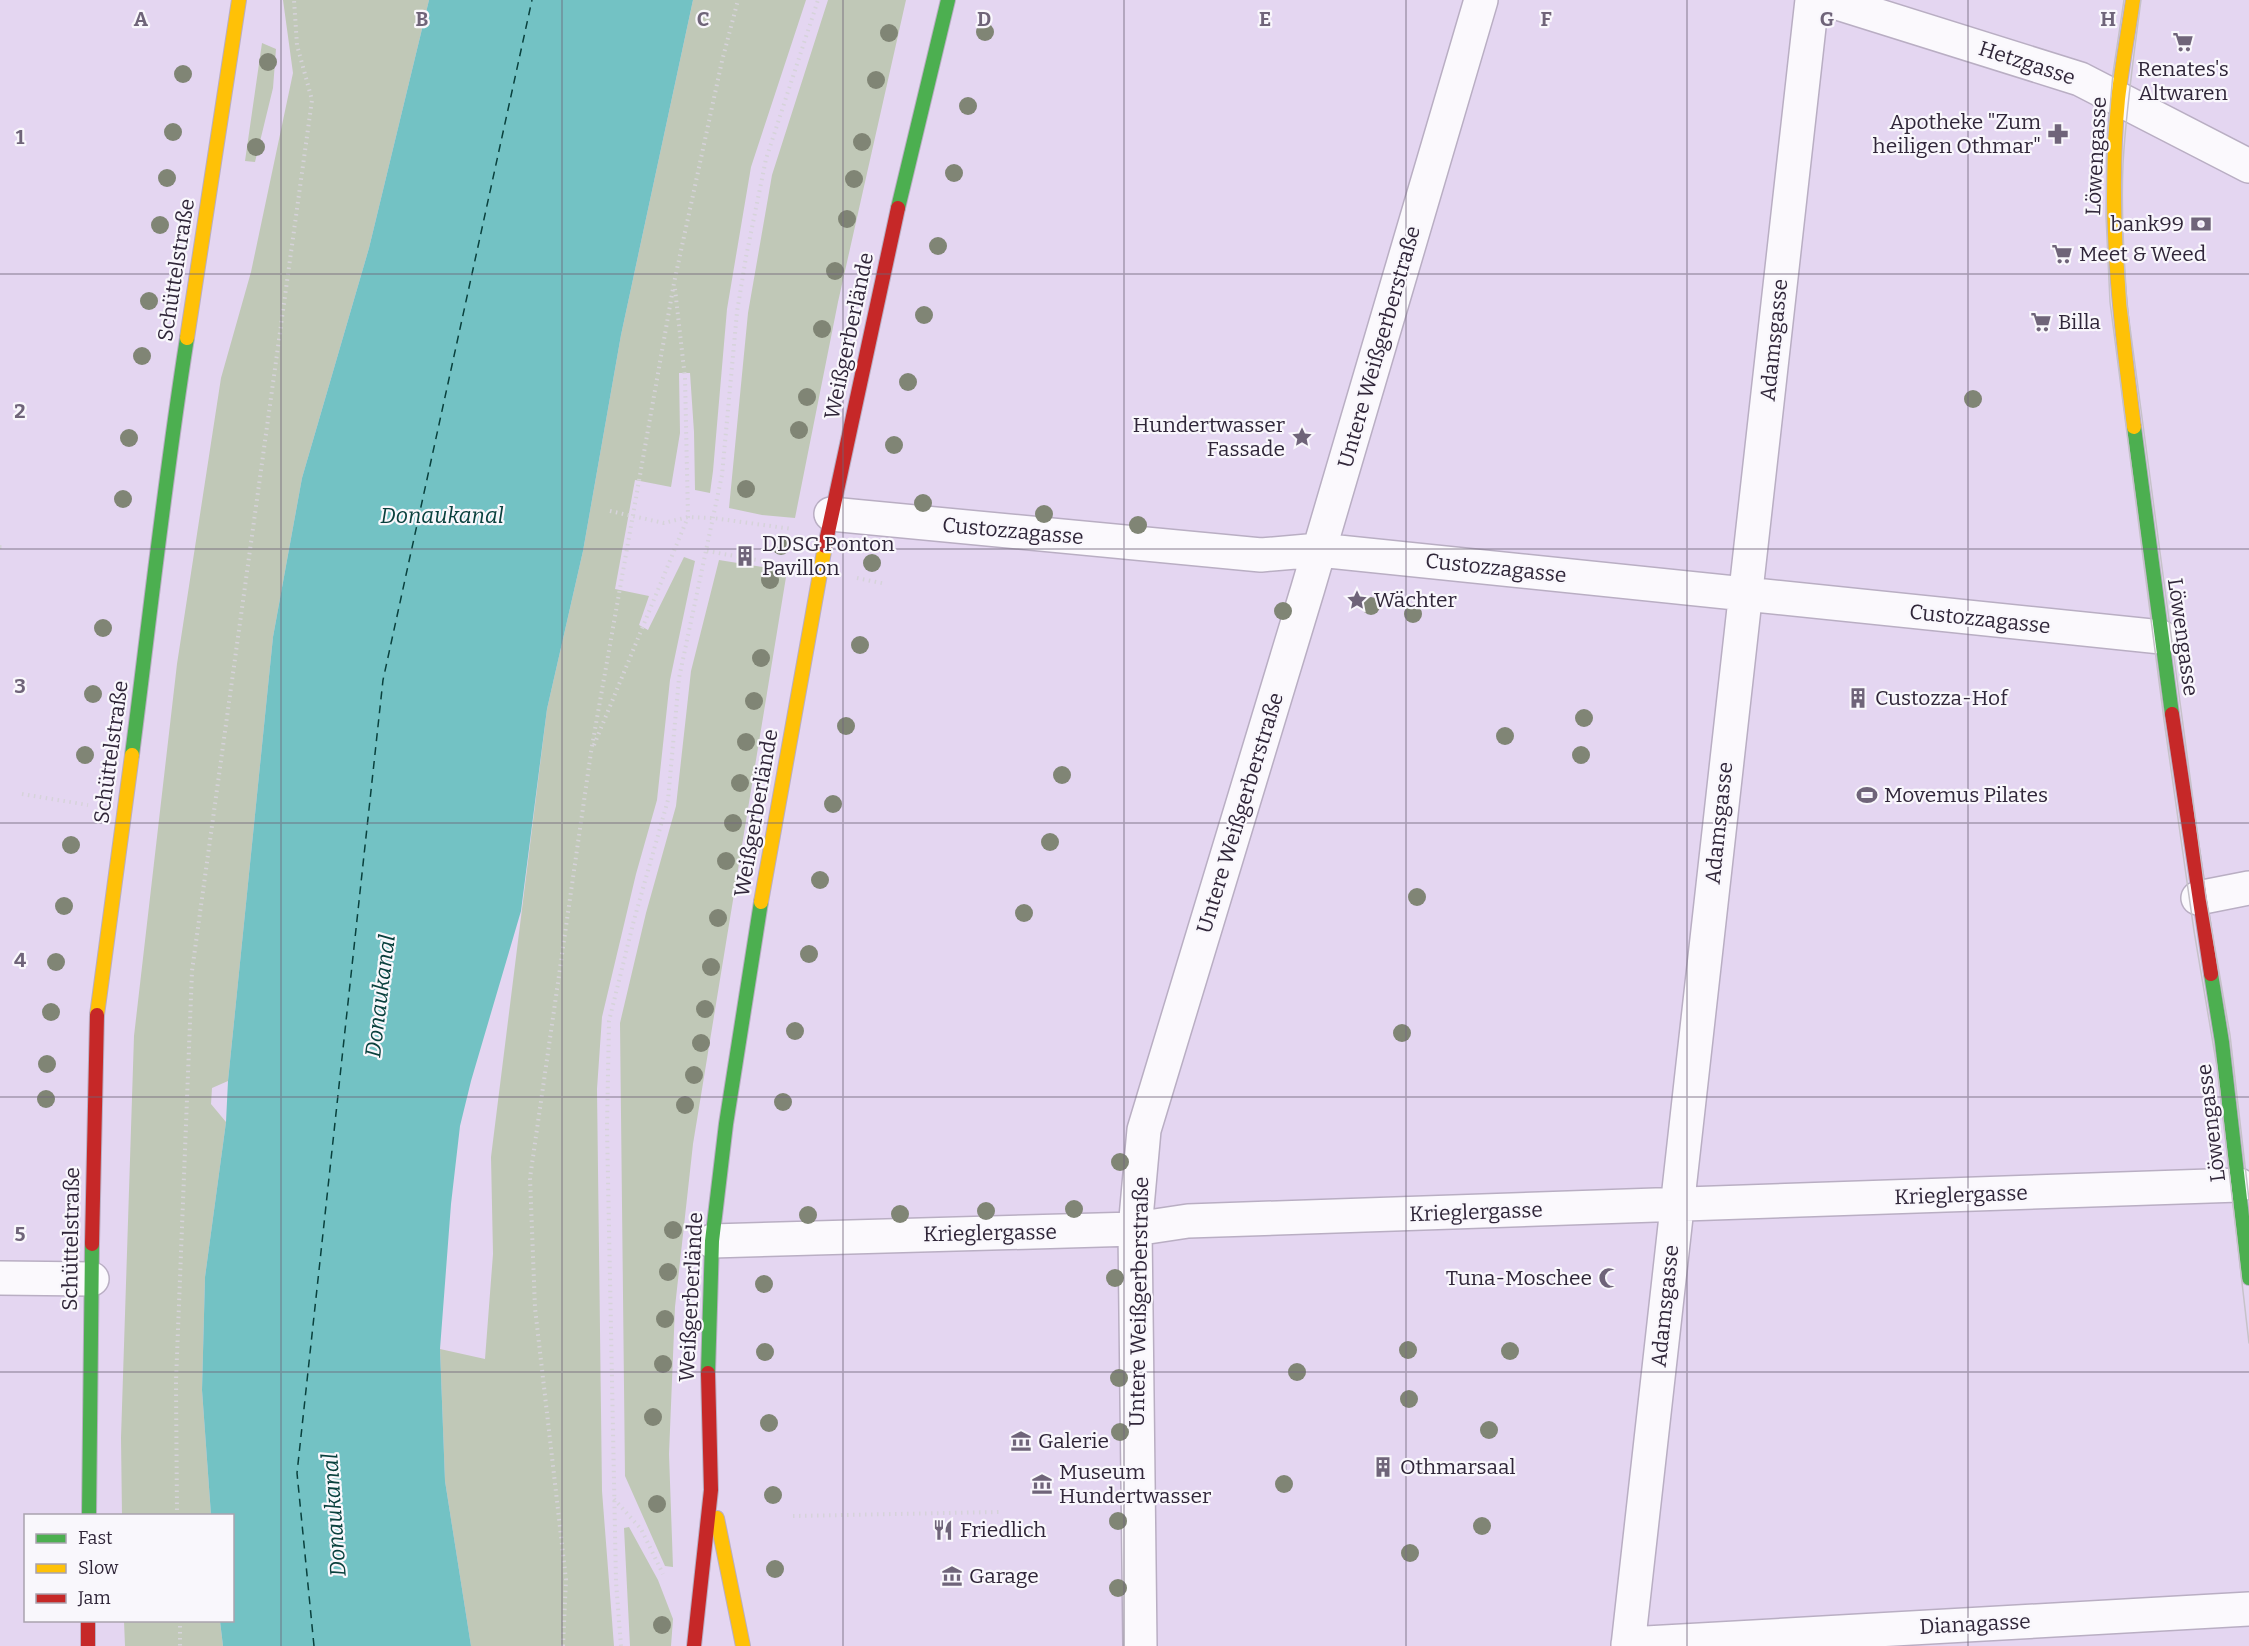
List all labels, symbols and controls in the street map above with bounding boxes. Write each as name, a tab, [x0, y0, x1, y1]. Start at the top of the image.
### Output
text: A	[134, 7, 149, 31]
text: B	[416, 7, 429, 31]
text: C	[697, 7, 709, 31]
text: D	[977, 7, 991, 31]
text: E	[1259, 7, 1271, 31]
text: F	[1540, 7, 1552, 31]
text: G	[1820, 7, 1834, 31]
text: H	[2100, 7, 2116, 31]
supermarket icon: Renates's Altwaren	[2171, 30, 2195, 54]
street label: Hetzgasse	[1975, 35, 2079, 91]
place label: Renates's Altwaren	[2137, 56, 2229, 106]
street label: Löwengasse	[2080, 96, 2112, 216]
place label: Apotheke "Zum heiligen Othmar"	[1873, 109, 2041, 159]
pharmacy icon: Apotheke "Zum heiligen Othmar"	[2046, 122, 2070, 146]
text: 1	[16, 125, 25, 149]
street label: Schüttelstraße	[152, 197, 200, 343]
place label: bank99	[2111, 211, 2184, 237]
bank icon: bank99	[2189, 212, 2213, 236]
street label: Untere Weißgerberstraße	[1332, 223, 1426, 471]
place label: Meet & Weed	[2079, 241, 2206, 267]
supermarket icon: Meet & Weed	[2050, 242, 2074, 266]
street label: Weißgerberlände	[819, 250, 879, 422]
street label: Adamsgasse	[1755, 278, 1793, 402]
place label: Billa	[2058, 309, 2101, 335]
supermarket icon: Billa	[2029, 310, 2053, 334]
text: 2	[14, 399, 26, 423]
place label: Hundertwasser Fassade	[1133, 412, 1285, 462]
place icon: Hundertwasser Fassade	[1290, 425, 1314, 449]
water label: Donaukanal	[380, 502, 504, 529]
street label: Custozzagasse	[941, 512, 1085, 550]
place label: DDSG Ponton Pavillon	[762, 531, 894, 581]
building icon: DDSG Ponton Pavillon	[733, 544, 757, 568]
street label: Custozzagasse	[1424, 548, 1568, 588]
street label: Löwengasse	[2162, 576, 2204, 698]
place label: Wächter	[1374, 587, 1457, 613]
place icon: Wächter	[1345, 588, 1369, 612]
street label: Custozzagasse	[1908, 599, 2052, 639]
text: 3	[14, 674, 26, 698]
street label: Schüttelstraße	[88, 679, 134, 825]
place label: Custozza-Hof	[1875, 685, 2009, 711]
building icon: Custozza-Hof	[1846, 686, 1870, 710]
street label: Untere Weißgerberstraße	[1191, 689, 1289, 937]
street label: Weißgerberlände	[728, 727, 784, 899]
street label: Adamsgasse	[1700, 761, 1738, 885]
place label: Movemus Pilates	[1884, 782, 2048, 808]
sports icon: Movemus Pilates	[1855, 783, 1879, 807]
water label: Donaukanal	[359, 933, 401, 1059]
text: 4	[14, 948, 26, 972]
street label: Löwengasse	[2191, 1062, 2231, 1184]
street label: Schüttelstraße	[57, 1167, 85, 1311]
street label: Untere Weißgerberstraße	[1124, 1177, 1154, 1427]
street label: Krieglergasse	[1894, 1180, 2028, 1210]
street label: Krieglergasse	[1409, 1197, 1543, 1227]
street label: Weißgerberlände	[674, 1211, 708, 1383]
street label: Krieglergasse	[923, 1219, 1057, 1247]
text: 5	[15, 1222, 26, 1246]
street label: Adamsgasse	[1646, 1244, 1684, 1368]
place label: Tuna-Moschee	[1446, 1265, 1592, 1291]
mosque icon: Tuna-Moschee	[1597, 1266, 1621, 1290]
place label: Galerie	[1038, 1428, 1109, 1454]
museum icon: Galerie	[1009, 1429, 1033, 1453]
water label: Donaukanal	[316, 1452, 352, 1578]
place label: Othmarsaal	[1400, 1454, 1516, 1480]
building icon: Othmarsaal	[1371, 1455, 1395, 1479]
place label: Museum Hundertwasser	[1059, 1459, 1211, 1509]
museum icon: Museum Hundertwasser	[1030, 1472, 1054, 1496]
legend	[24, 1514, 234, 1622]
place label: Friedlich	[960, 1517, 1046, 1543]
restaurant icon: Friedlich	[931, 1518, 955, 1542]
text: Fast	[78, 1527, 113, 1549]
text: Slow	[78, 1557, 119, 1579]
place label: Garage	[969, 1563, 1039, 1589]
museum icon: Garage	[940, 1564, 964, 1588]
text: Jam	[77, 1587, 111, 1609]
street label: Dianagasse	[1919, 1608, 2031, 1640]

